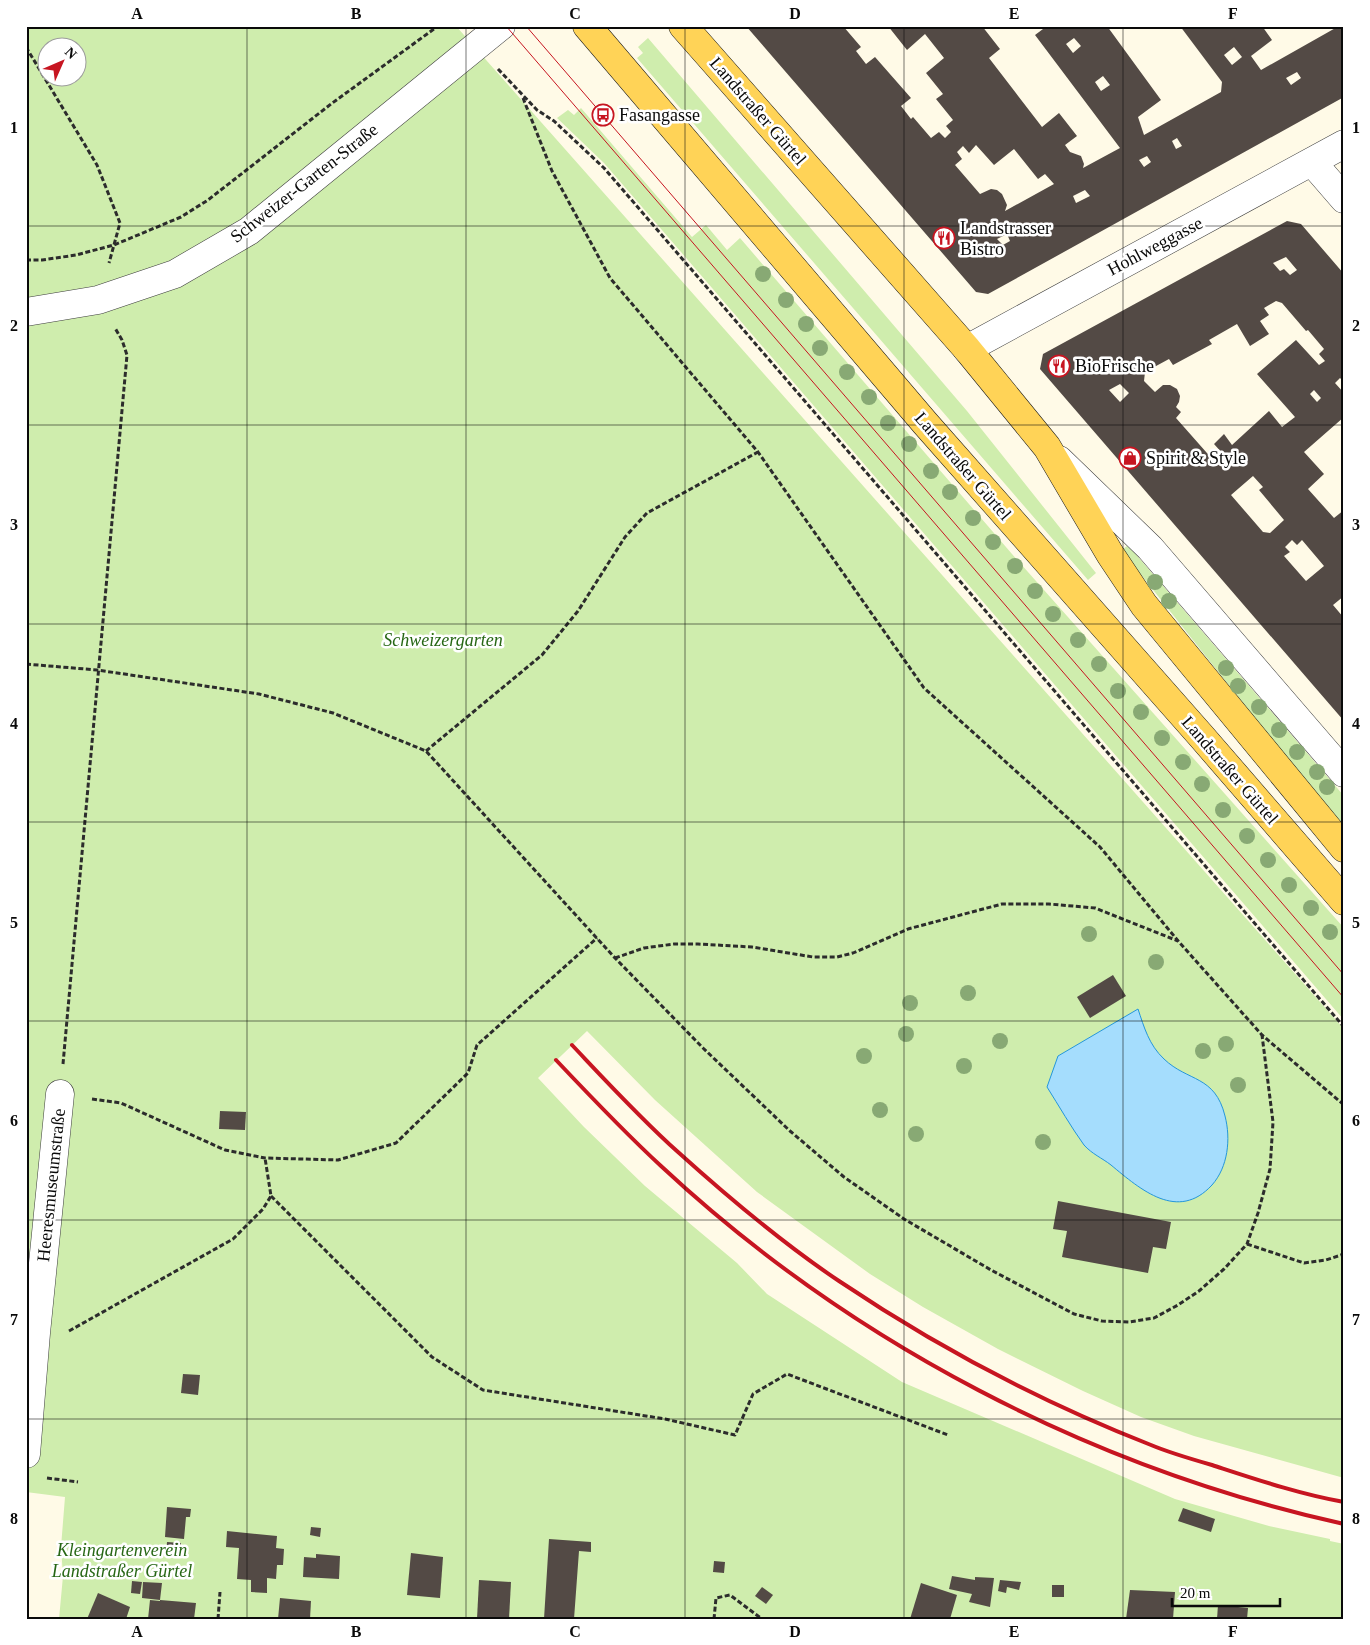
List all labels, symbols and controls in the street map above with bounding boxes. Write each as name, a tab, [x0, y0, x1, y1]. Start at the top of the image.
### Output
text: A	[131, 5, 143, 22]
text: B	[351, 5, 362, 22]
text: C	[569, 5, 581, 22]
text: D	[789, 5, 801, 22]
text: E	[1009, 5, 1019, 22]
text: F	[1228, 5, 1238, 22]
north arrow	[38, 38, 88, 88]
text: N	[62, 44, 80, 62]
street label: Landstraßer Gürtel	[706, 53, 810, 169]
bus stop icon: Fasangasse	[591, 103, 615, 127]
place label: Fasangasse	[619, 105, 700, 125]
text: 1	[10, 119, 18, 136]
street label: Schweizer-Garten-Straße	[226, 119, 382, 247]
text: 1	[1352, 119, 1360, 136]
street label: Hohlweggasse	[1104, 213, 1206, 279]
place label: Landstrasser Bistro	[960, 218, 1051, 259]
restaurant icon: Landstrasser Bistro	[932, 226, 956, 250]
text: 2	[10, 317, 18, 334]
text: 2	[1352, 317, 1360, 334]
restaurant icon: BioFrische	[1047, 354, 1071, 378]
place label: BioFrische	[1075, 356, 1154, 376]
street label: Landstraßer Gürtel	[911, 408, 1015, 524]
shop icon: Spirit & Style	[1118, 446, 1142, 470]
place label: Spirit & Style	[1146, 448, 1246, 468]
text: 3	[10, 516, 18, 533]
text: 3	[1352, 516, 1360, 533]
park label: Schweizergarten	[383, 630, 503, 650]
street label: Landstraßer Gürtel	[1178, 712, 1282, 828]
text: 4	[10, 715, 18, 732]
text: 4	[1352, 715, 1360, 732]
text: 5	[10, 914, 18, 931]
text: 5	[1352, 914, 1360, 931]
street label: Heeresmuseumstraße	[33, 1107, 69, 1263]
text: 6	[10, 1112, 18, 1129]
text: 6	[1352, 1112, 1360, 1129]
text: 7	[10, 1311, 18, 1328]
text: 7	[1352, 1311, 1360, 1328]
text: 8	[10, 1510, 18, 1527]
text: 8	[1352, 1510, 1360, 1527]
park label: Kleingartenverein Landstraßer Gürtel	[51, 1540, 192, 1581]
scale bar	[1172, 1575, 1280, 1607]
text: 20 m	[1180, 1585, 1211, 1601]
text: A	[131, 1623, 143, 1640]
text: B	[351, 1623, 362, 1640]
text: C	[569, 1623, 581, 1640]
text: D	[789, 1623, 801, 1640]
text: E	[1009, 1623, 1019, 1640]
text: F	[1228, 1623, 1238, 1640]

